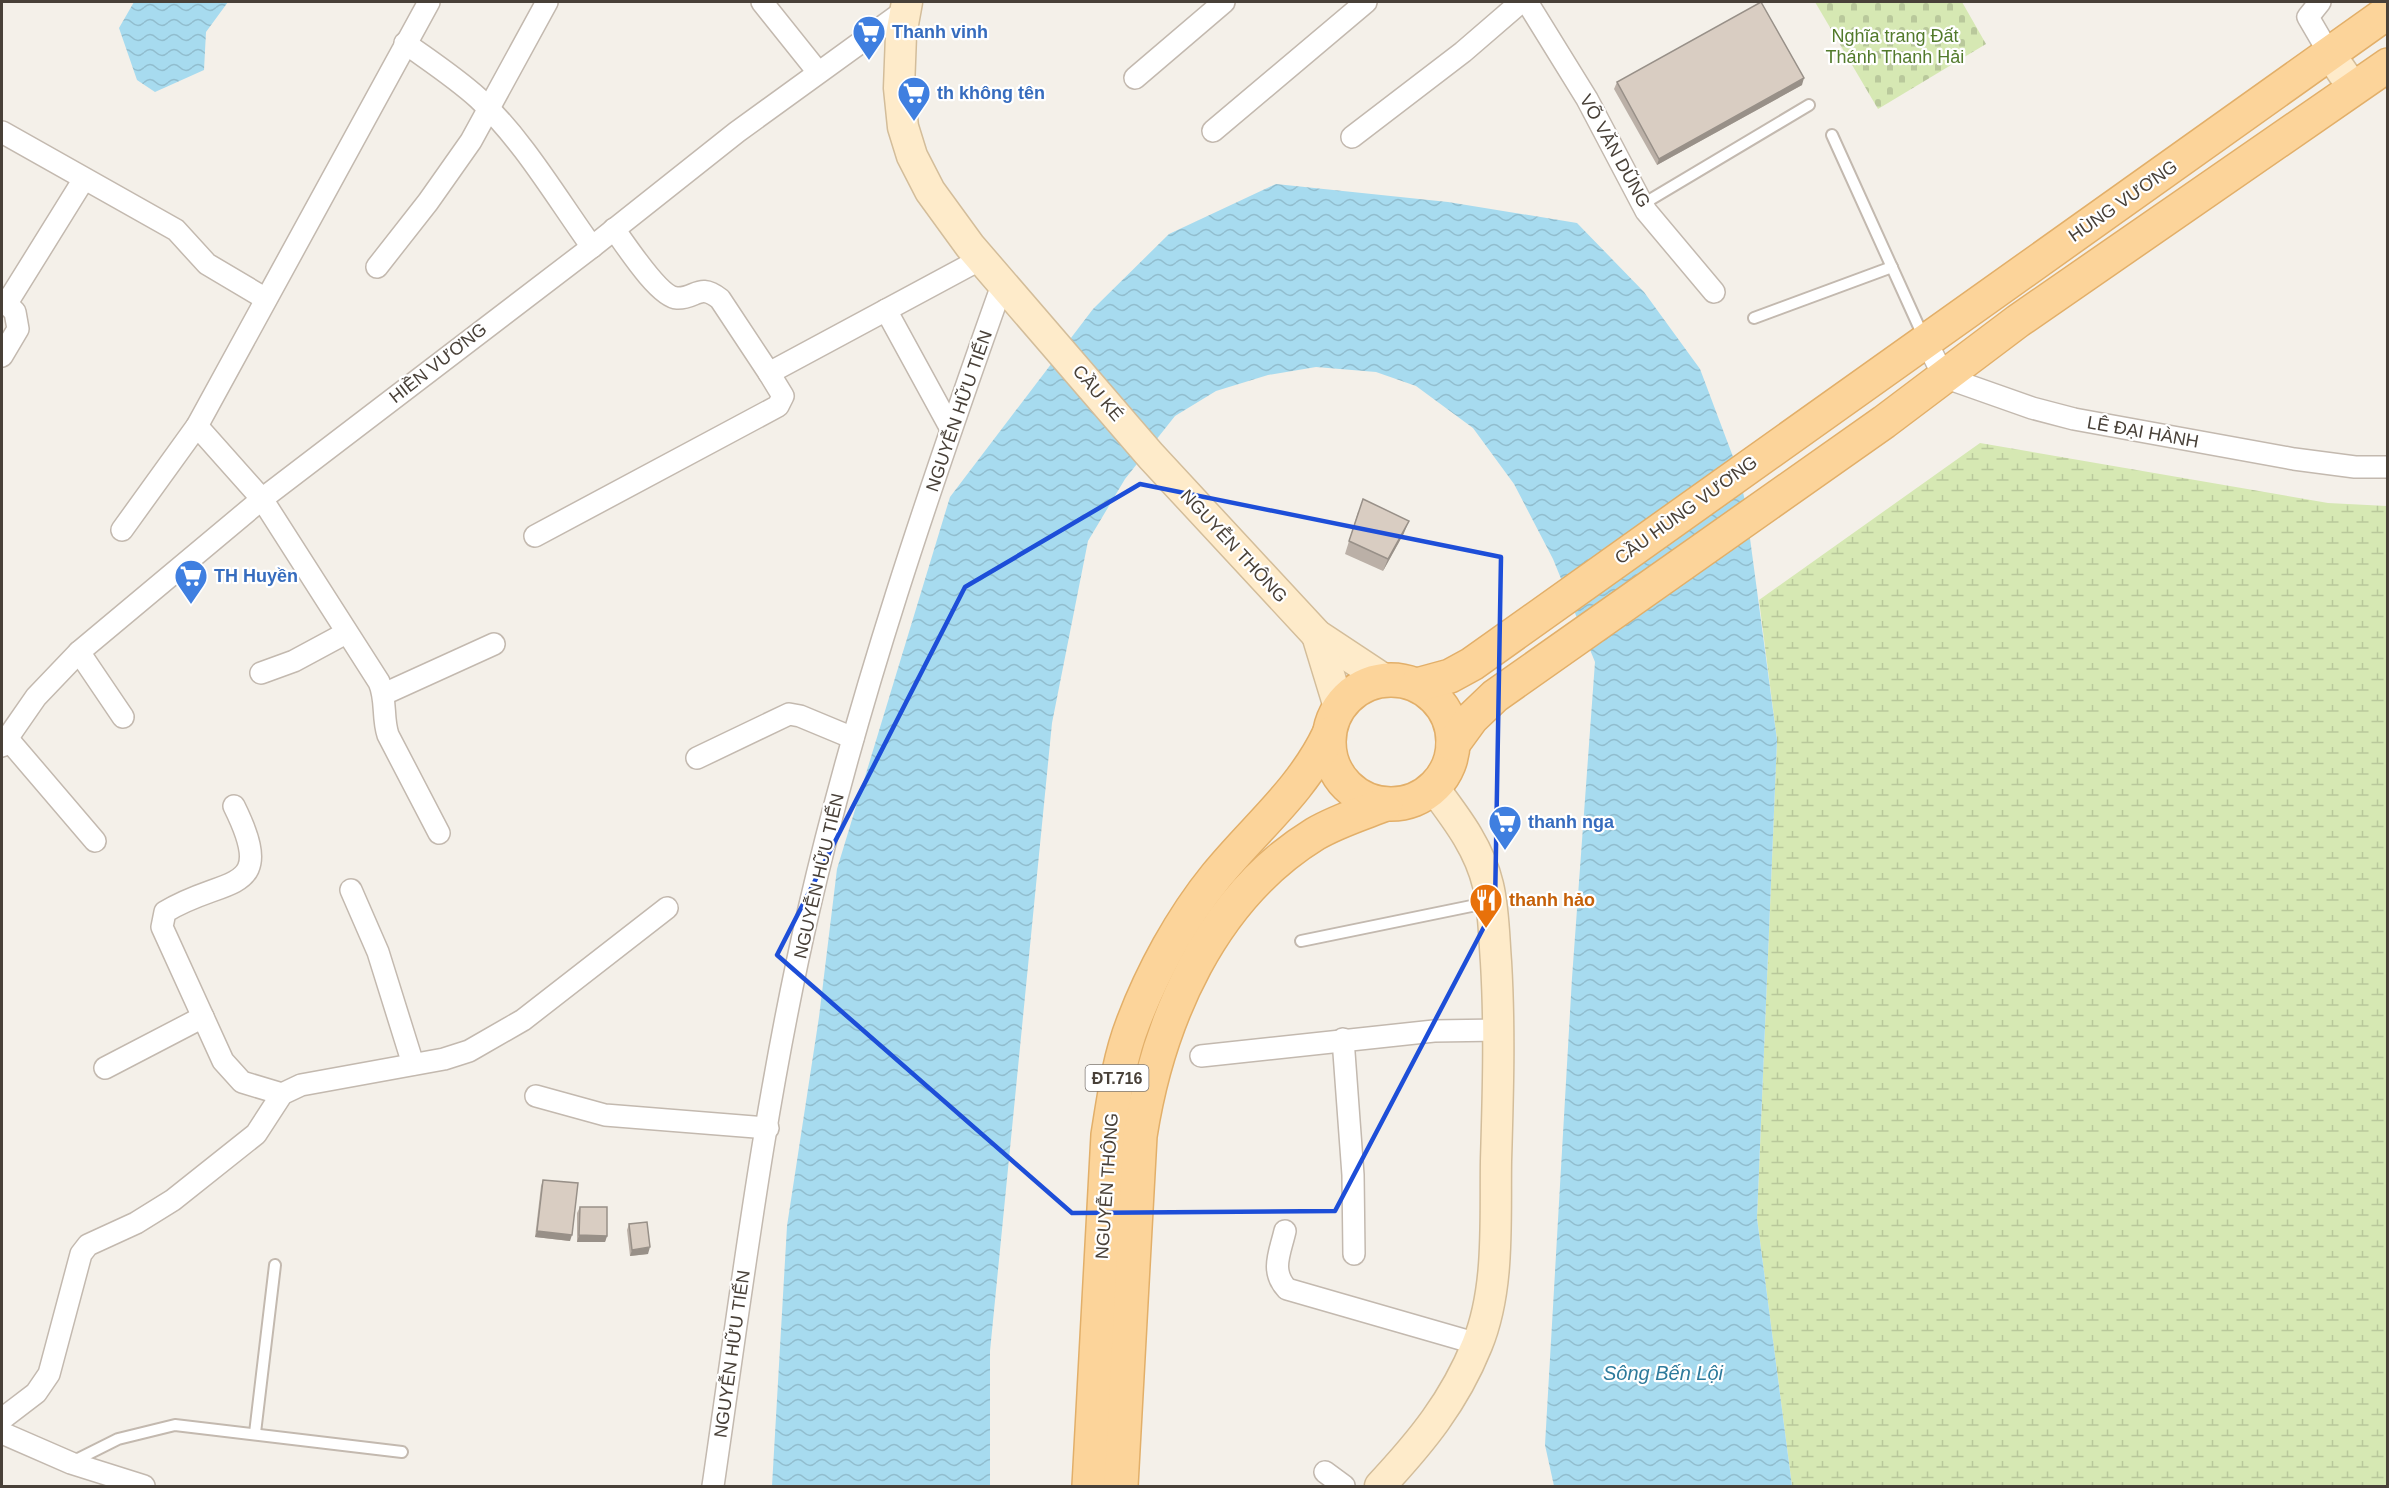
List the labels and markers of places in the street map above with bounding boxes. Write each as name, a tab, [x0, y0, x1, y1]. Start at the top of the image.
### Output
supermarket icon: Thanh vinh	[851, 14, 887, 61]
place label: Thanh vinh	[892, 22, 988, 42]
supermarket icon: th không tên	[896, 75, 932, 122]
place label: th không tên	[937, 83, 1045, 103]
supermarket icon: TH Huyền	[173, 558, 209, 605]
place label: TH Huyền	[214, 566, 298, 586]
supermarket icon: thanh nga	[1487, 804, 1523, 851]
place label: thanh nga	[1528, 812, 1615, 832]
restaurant icon: thanh hảo	[1468, 882, 1504, 929]
place label: thanh hảo	[1509, 890, 1595, 910]

